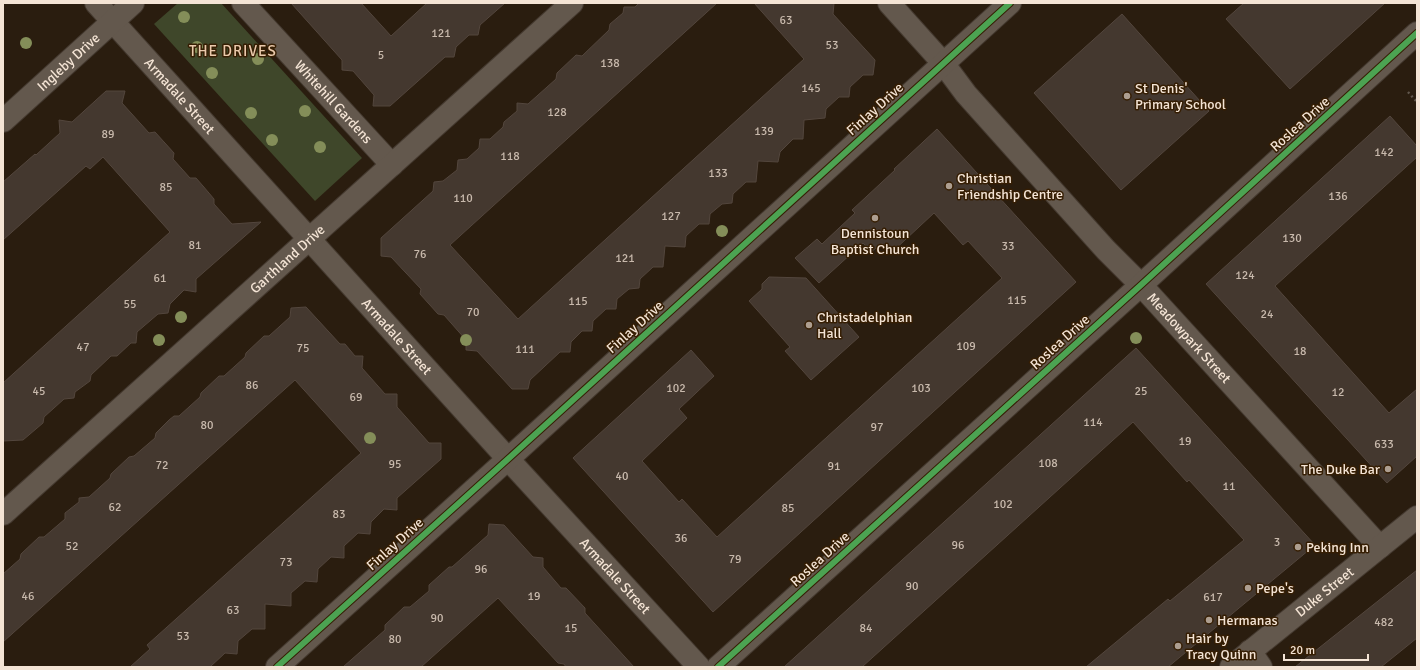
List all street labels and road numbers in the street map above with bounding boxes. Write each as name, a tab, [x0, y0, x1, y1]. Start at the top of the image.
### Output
street label: Ingleby Drive	[33, 29, 103, 95]
street label: Armadale Street	[141, 54, 219, 138]
street label: Whitehill Gardens	[291, 56, 376, 147]
street label: Finlay Drive	[843, 79, 907, 139]
street label: Roslea Drive	[1267, 93, 1333, 155]
street label: Garthland Drive	[246, 221, 328, 297]
street label: Meadowpark Street	[1144, 289, 1235, 387]
street label: Armadale Street	[358, 294, 436, 378]
street label: Finlay Drive	[603, 297, 667, 357]
street label: Roslea Drive	[1027, 311, 1093, 373]
street label: Finlay Drive	[363, 514, 427, 574]
street label: Roslea Drive	[787, 528, 853, 590]
street label: Armadale Street	[576, 534, 654, 617]
street label: Duke Street	[1292, 563, 1357, 620]

